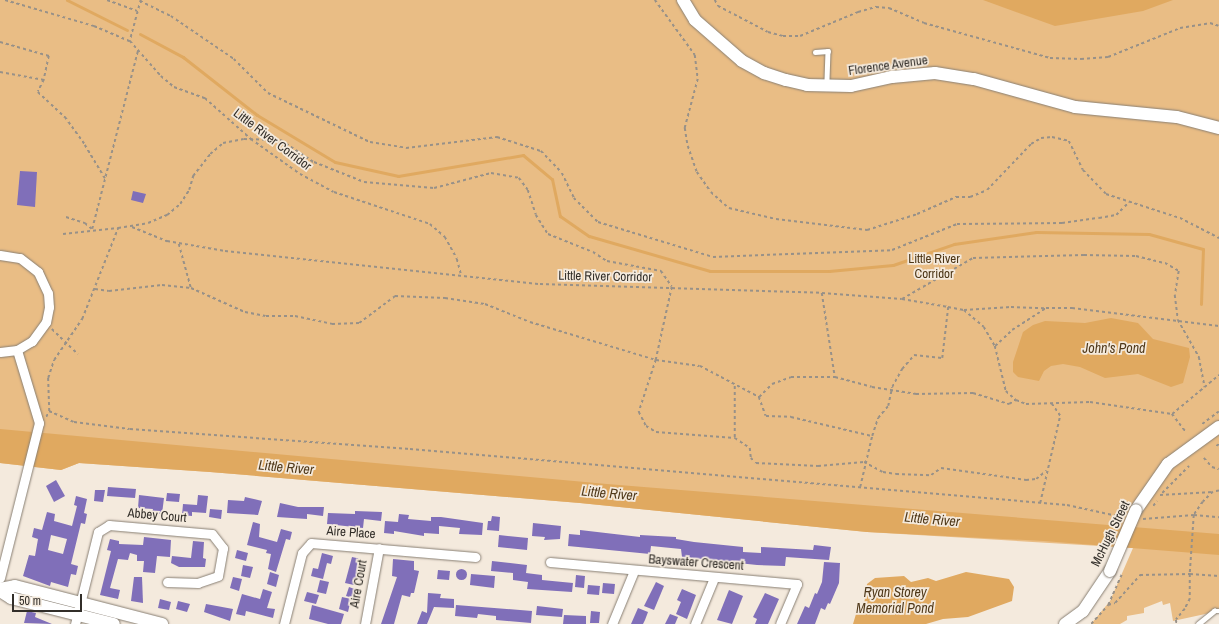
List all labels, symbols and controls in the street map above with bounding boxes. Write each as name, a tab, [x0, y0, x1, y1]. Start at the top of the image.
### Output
street label: Florence Avenue	[847, 53, 929, 79]
street label: Little River Corridor	[230, 106, 314, 174]
park label: Little River Corridor	[908, 252, 960, 283]
street label: Little River Corridor	[558, 268, 652, 286]
water label: John's Pond	[1083, 340, 1145, 356]
water label: Little River	[258, 456, 314, 478]
water label: Little River	[581, 482, 637, 504]
street label: McHugh Street	[1088, 499, 1134, 569]
street label: Abbey Court	[127, 506, 187, 526]
water label: Little River	[904, 508, 960, 530]
street label: Aire Place	[326, 524, 376, 542]
street label: Bayswater Crescent	[648, 552, 744, 574]
street label: Aire Court	[347, 559, 371, 609]
water label: Ryan Storey Memorial Pond	[856, 584, 934, 616]
scale bar	[14, 586, 84, 612]
text: 50 m	[19, 593, 41, 609]

